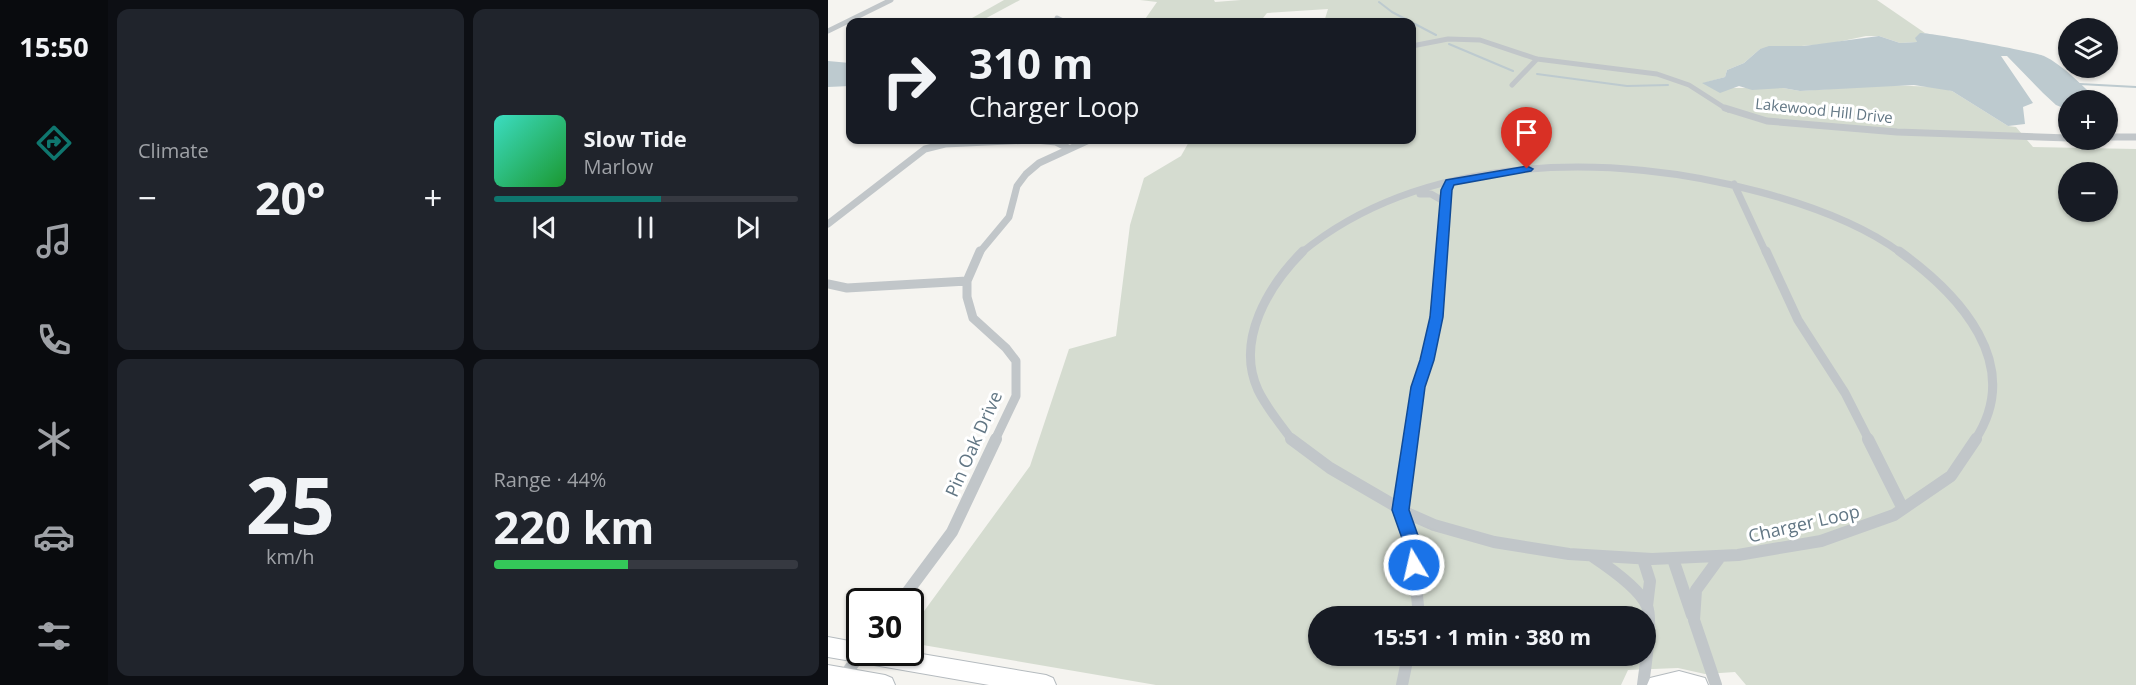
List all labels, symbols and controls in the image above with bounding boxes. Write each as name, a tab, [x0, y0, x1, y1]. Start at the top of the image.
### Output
map controls	[2058, 18, 2118, 222]
button: layers	[2058, 18, 2118, 78]
text: 15:50	[19, 28, 89, 65]
text: 310 m	[969, 34, 1093, 91]
icon: right	[870, 42, 948, 120]
text: Charger Loop	[969, 88, 1140, 125]
button: +	[2058, 90, 2118, 150]
street label: Lakewood Hill Drive	[1754, 93, 1894, 127]
pin	[1501, 107, 1552, 169]
icon: arrive	[1510, 116, 1543, 149]
icon: directions	[33, 122, 75, 164]
text: Slow Tide	[584, 123, 687, 153]
text: Climate	[138, 137, 209, 164]
text: Marlow	[584, 153, 653, 180]
button: −	[2058, 162, 2118, 222]
text: 20°	[255, 167, 326, 228]
text: −	[138, 175, 157, 220]
text: +	[424, 175, 442, 220]
icon: previous	[528, 211, 561, 244]
icon: pause	[629, 211, 662, 244]
icon: next	[731, 211, 764, 244]
icon: music	[33, 220, 75, 262]
icon: phone	[33, 319, 75, 361]
street label: Pin Oak Drive	[939, 387, 1007, 500]
icon: climate	[33, 418, 75, 460]
text: 25	[246, 451, 335, 557]
text: Range · 44%	[494, 466, 606, 493]
text: 220 km	[494, 496, 654, 557]
street label: Charger Loop	[1746, 499, 1862, 548]
icon: car	[33, 516, 75, 558]
position arrow	[1382, 533, 1446, 597]
text: km/h	[266, 543, 315, 570]
speed limit sign: 30	[846, 588, 924, 666]
icon: filters	[33, 615, 75, 657]
text: 15:51 · 1 min · 380 m	[1373, 621, 1591, 651]

